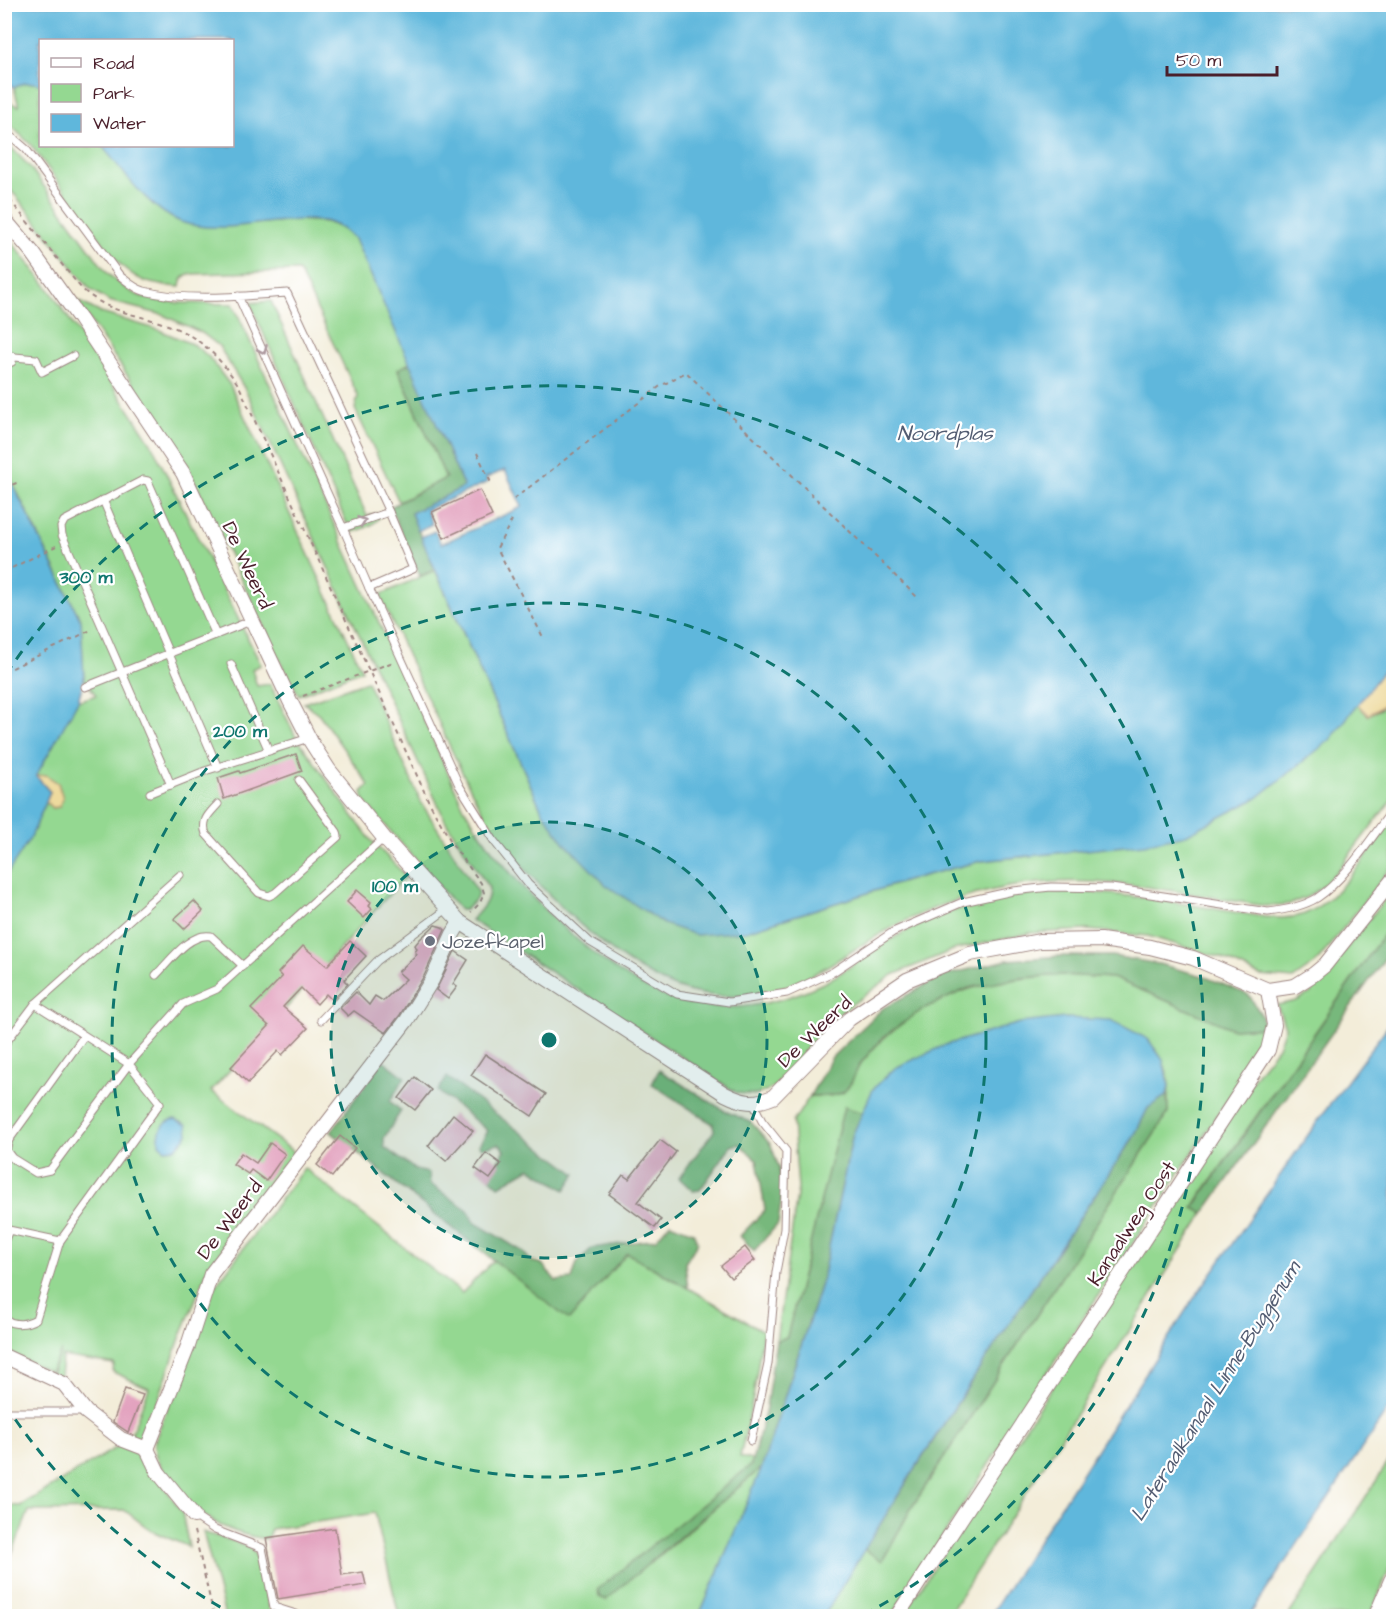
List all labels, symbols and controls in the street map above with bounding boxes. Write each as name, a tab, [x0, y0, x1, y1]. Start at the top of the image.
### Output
legend	[39, 39, 234, 147]
scale bar	[1167, 39, 1276, 77]
text: 50 m	[1176, 48, 1221, 73]
text: Road	[93, 51, 134, 76]
text: Park	[93, 81, 135, 106]
text: Water	[93, 111, 146, 136]
one-way arrow	[255, 343, 267, 354]
water label: Noordplas	[897, 419, 994, 448]
one-way arrow	[356, 516, 367, 529]
street label: De Weerd	[215, 517, 280, 614]
text: 300 m	[58, 565, 114, 590]
text: 200 m	[212, 719, 268, 744]
text: 100 m	[372, 874, 419, 899]
place label: Jozefkapel	[442, 928, 544, 956]
marker: Jozefkapel	[423, 934, 437, 948]
street label: De Weerd	[771, 989, 858, 1074]
centre of rings	[539, 1030, 559, 1050]
street label: Kanaalweg Oost	[1081, 1156, 1184, 1292]
street label: De Weerd	[190, 1174, 269, 1265]
water label: Lateraalkanaal Linne-Buggenum	[1123, 1254, 1310, 1527]

